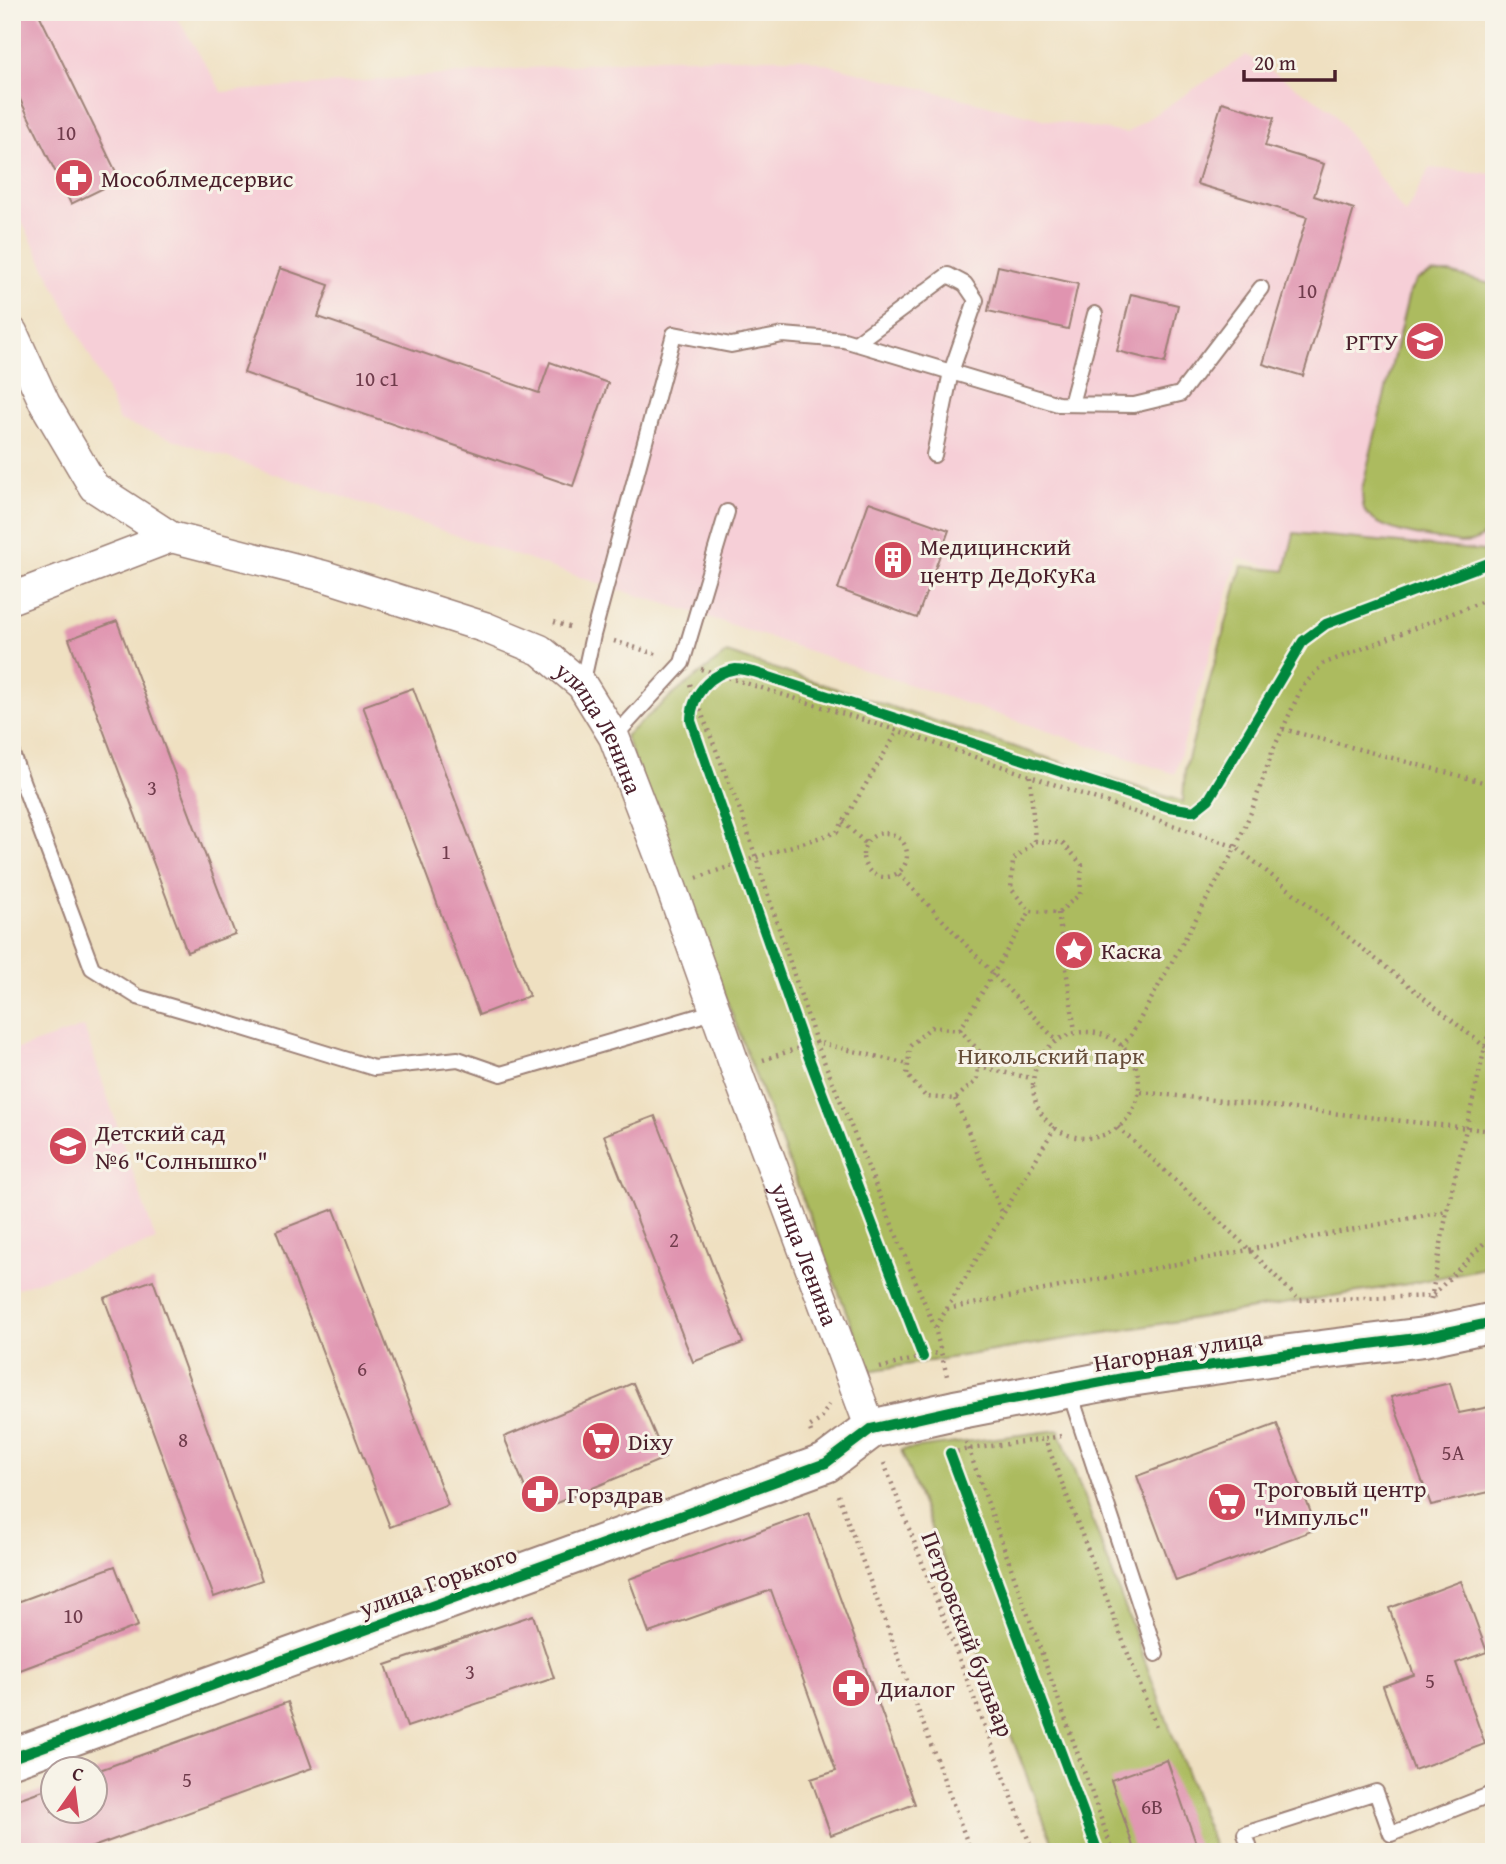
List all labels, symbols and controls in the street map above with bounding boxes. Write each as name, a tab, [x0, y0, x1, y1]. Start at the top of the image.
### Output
scale bar	[1244, 38, 1334, 82]
text: 20 m	[1254, 47, 1296, 78]
house number: 10	[56, 117, 76, 148]
pharmacy icon: Мособлмедсервис	[53, 157, 95, 199]
place label: Мособлмедсервис	[101, 161, 294, 196]
house number: 10	[1297, 275, 1317, 306]
school or university icon: РГТУ	[1404, 320, 1446, 362]
place label: РГТУ	[1345, 324, 1398, 359]
house number: 10 с1	[355, 363, 399, 394]
place label: Медицинский центр ДеДоКуКа	[920, 529, 1097, 592]
building icon: Медицинский центр ДеДоКуКа	[872, 539, 914, 581]
street label: улица Ленина	[547, 652, 652, 799]
house number: 3	[147, 772, 157, 803]
house number: 1	[441, 836, 451, 867]
place icon: Каска	[1053, 929, 1095, 971]
place label: Каска	[1101, 933, 1162, 968]
park label: Никольский парк	[957, 1038, 1145, 1073]
place label: Детский сад №6 "Солнышко"	[94, 1115, 268, 1178]
school or university icon: Детский сад №6 "Солнышко"	[47, 1125, 89, 1167]
street label: улица Ленина	[762, 1177, 848, 1331]
house number: 2	[669, 1224, 679, 1255]
street label: Нагорная улица	[1091, 1319, 1265, 1381]
house number: 6	[357, 1353, 367, 1384]
supermarket icon: Dixy	[580, 1420, 622, 1462]
house number: 8	[178, 1424, 188, 1455]
place label: Dixy	[628, 1424, 674, 1459]
house number: 5А	[1442, 1437, 1465, 1468]
place label: Троговый центр "Импульс"	[1254, 1471, 1427, 1534]
pharmacy icon: Горздрав	[519, 1473, 561, 1515]
place label: Горздрав	[567, 1477, 663, 1512]
supermarket icon: Троговый центр "Импульс"	[1206, 1481, 1248, 1523]
street label: Петровский бульвар	[913, 1526, 1023, 1742]
street label: улица Горького	[353, 1536, 522, 1626]
house number: 10	[63, 1600, 83, 1631]
house number: 3	[465, 1656, 475, 1687]
house number: 5	[1425, 1665, 1435, 1696]
pharmacy icon: Диалог	[830, 1667, 872, 1709]
place label: Диалог	[877, 1671, 955, 1706]
north arrow	[38, 1756, 108, 1826]
text: С	[70, 1759, 87, 1788]
house number: 5	[182, 1764, 192, 1795]
house number: 6В	[1141, 1791, 1163, 1822]

